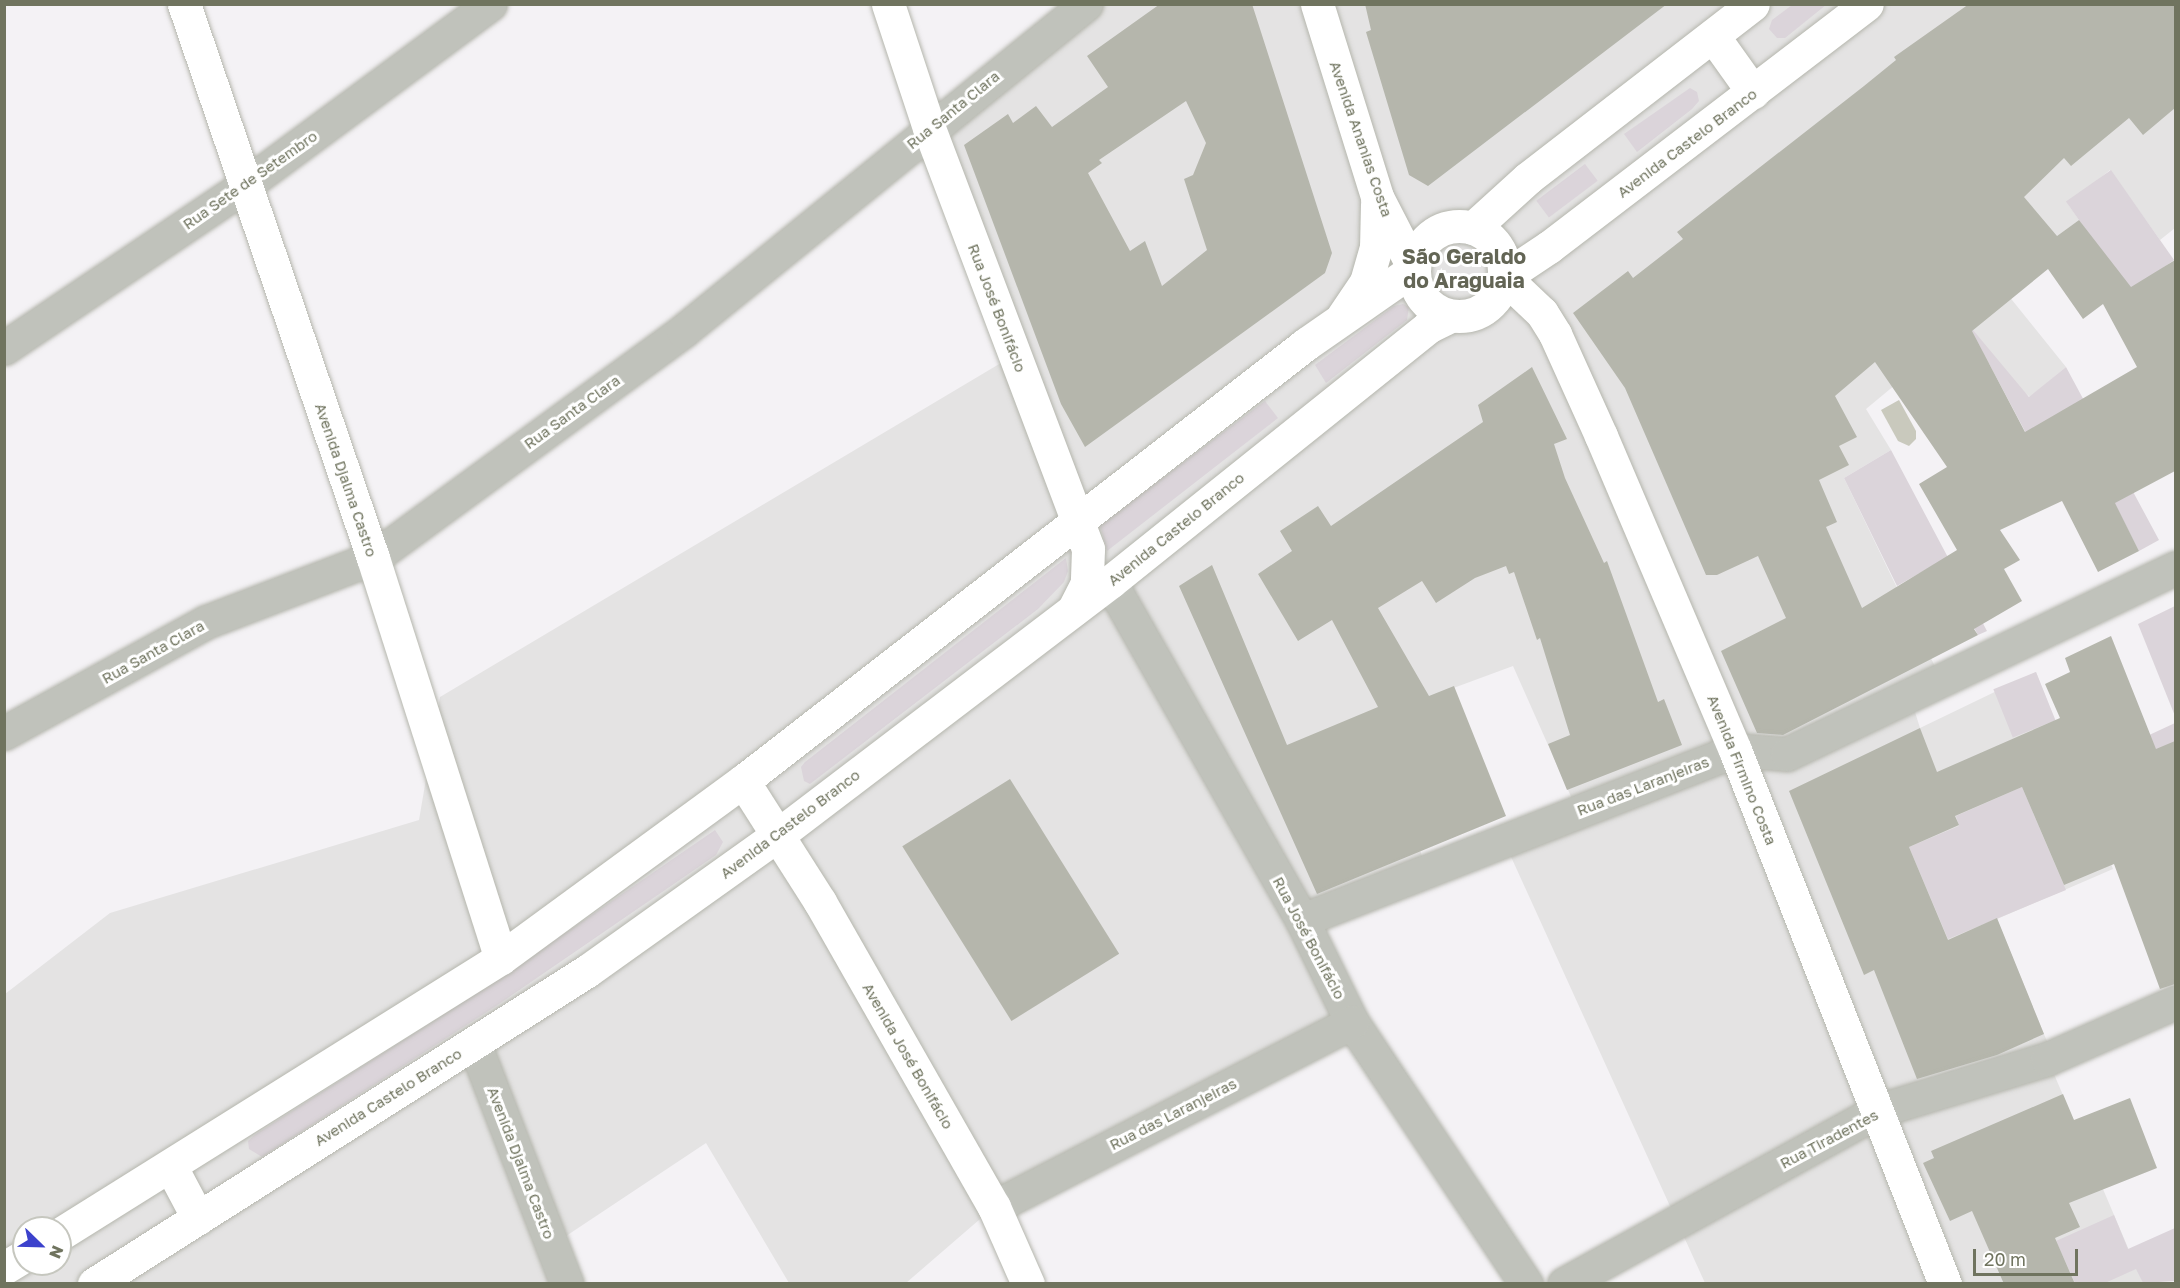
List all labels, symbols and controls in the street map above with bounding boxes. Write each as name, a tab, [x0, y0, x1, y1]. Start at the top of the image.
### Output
street label: Avenida Ananias Costa	[1326, 59, 1396, 219]
street label: Rua Santa Clara	[903, 67, 1003, 153]
street label: Avenida Castelo Branco	[1614, 85, 1760, 201]
street label: Rua Sete de Setembro	[179, 127, 321, 233]
street label: Rua José Bonifácio	[964, 241, 1030, 375]
district label: São Geraldo do Araguaia	[1402, 243, 1526, 293]
street label: Rua Santa Clara	[521, 371, 623, 453]
street label: Avenida Djalma Castro	[311, 401, 381, 559]
street label: Avenida Castelo Branco	[1104, 469, 1248, 589]
street label: Rua Santa Clara	[99, 616, 207, 688]
street label: Avenida Firmino Costa	[1704, 692, 1780, 848]
street label: Rua das Laranjeiras	[1574, 753, 1712, 819]
street label: Avenida Castelo Branco	[717, 766, 863, 882]
street label: Rua José Bonifácio	[1269, 874, 1349, 1002]
street label: Avenida José Bonifácio	[859, 980, 957, 1132]
street label: Avenida Castelo Branco	[311, 1044, 465, 1150]
street label: Rua das Laranjeiras	[1107, 1074, 1239, 1154]
street label: Avenida Djalma Castro	[484, 1084, 558, 1242]
street label: Rua Tiradentes	[1777, 1106, 1881, 1172]
north arrow	[12, 1216, 72, 1276]
scale bar	[1976, 1237, 2081, 1275]
text: N	[45, 1243, 68, 1262]
text: 20 m	[1984, 1248, 2026, 1270]

